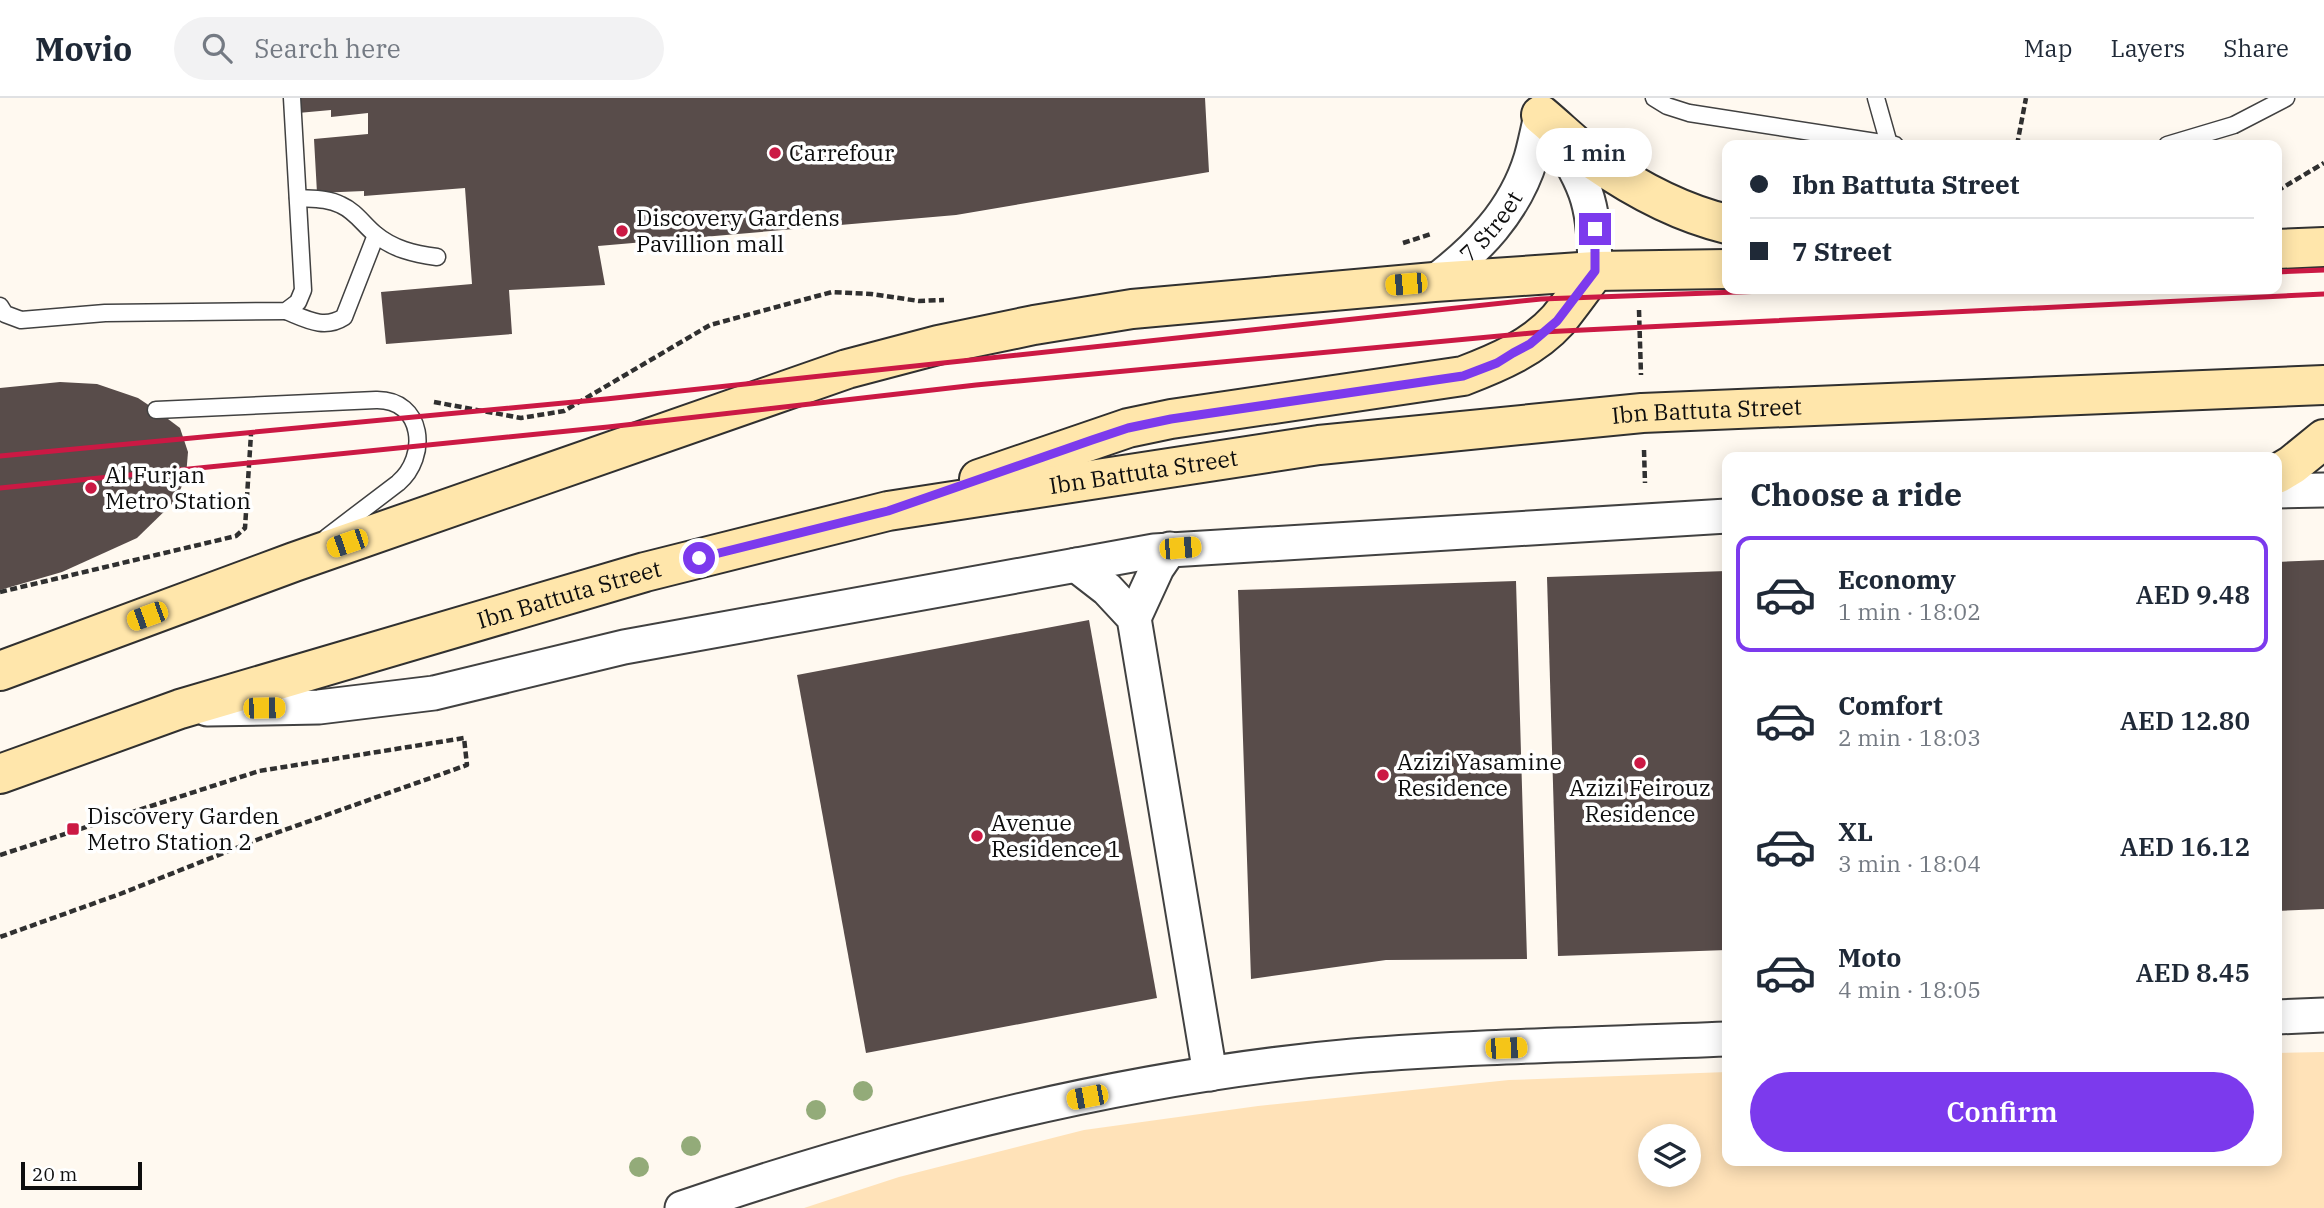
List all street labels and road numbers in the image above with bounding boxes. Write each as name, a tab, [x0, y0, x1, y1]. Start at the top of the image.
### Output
street label: 7 Street	[1453, 185, 1528, 268]
street label: Ibn Battuta Street	[1610, 390, 1802, 430]
street label: Ibn Battuta Street	[1047, 442, 1240, 500]
street label: Ibn Battuta Street	[473, 553, 664, 635]

